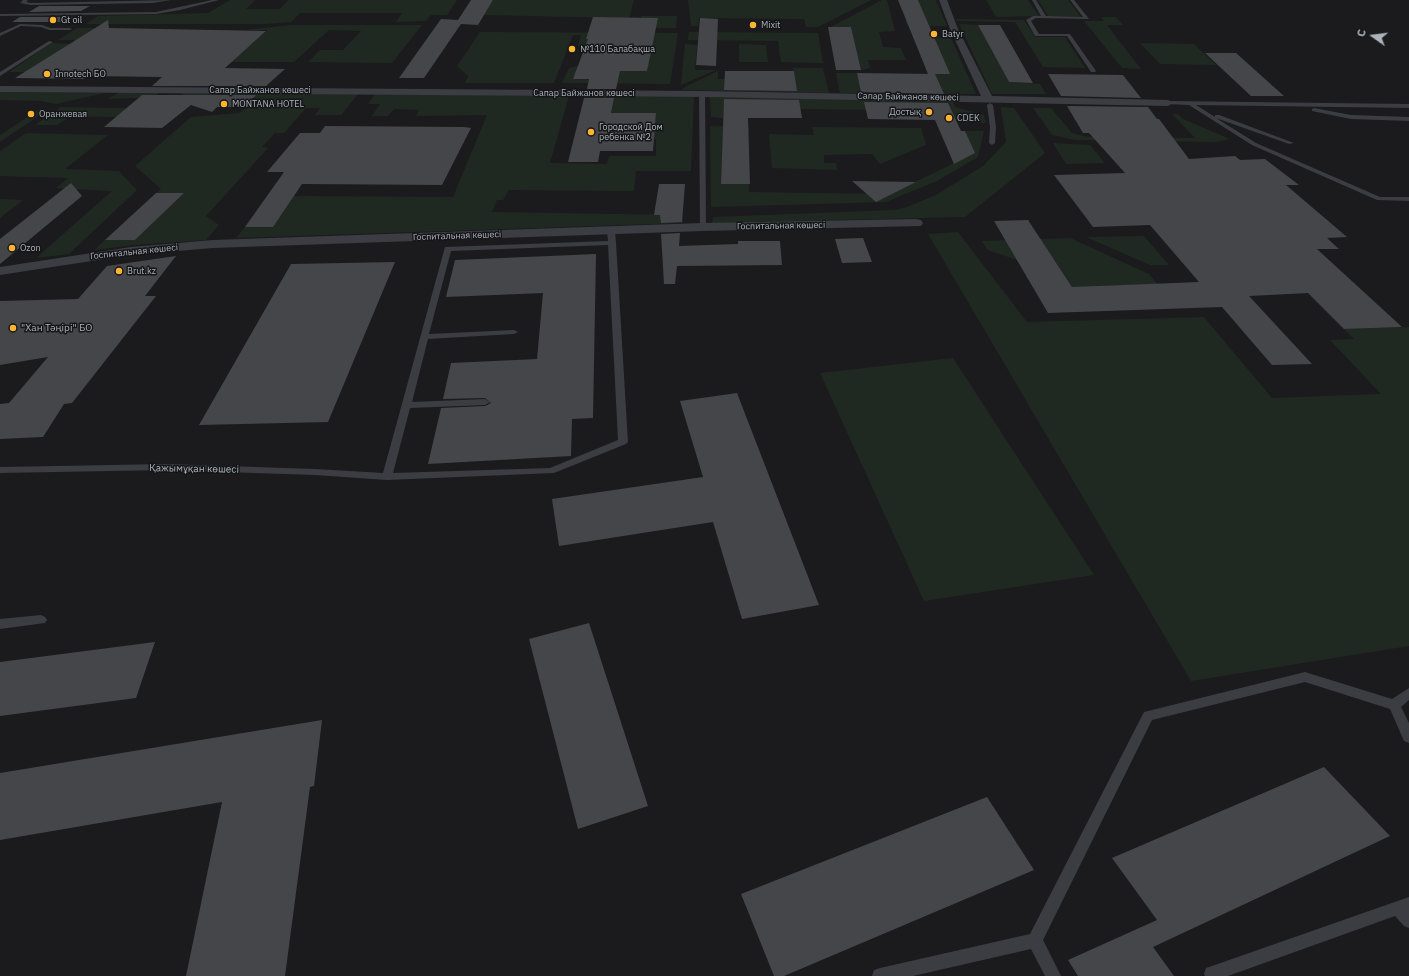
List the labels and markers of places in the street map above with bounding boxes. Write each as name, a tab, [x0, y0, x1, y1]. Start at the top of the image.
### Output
marker: Gt oil	[48, 15, 58, 25]
place label: Gt oil	[61, 15, 82, 25]
marker: Mixit	[748, 20, 758, 30]
place label: Mixit	[761, 20, 781, 30]
marker: Batyr	[929, 29, 939, 39]
place label: Batyr	[942, 29, 964, 39]
marker: №110 Балабақша	[567, 44, 577, 54]
place label: №110 Балабақша	[580, 44, 655, 54]
marker: Innotech БО	[42, 69, 52, 79]
place label: Innotech БО	[55, 69, 106, 79]
marker: MONTANA HOTEL	[219, 99, 229, 109]
place label: MONTANA HOTEL	[232, 99, 304, 109]
place label: Достық	[889, 107, 921, 117]
marker: Достық	[924, 107, 934, 117]
marker: Оранжевая	[26, 109, 36, 119]
place label: Оранжевая	[39, 109, 87, 119]
marker: CDEK	[944, 113, 954, 123]
place label: CDEK	[957, 113, 980, 123]
place label: Городской Дом ребенка №2	[599, 122, 663, 143]
marker: Городской Дом ребенка №2	[586, 127, 596, 137]
marker: Ozon	[7, 243, 17, 253]
place label: Ozon	[20, 243, 41, 253]
marker: Brut.kz	[114, 266, 124, 276]
place label: Brut.kz	[127, 266, 156, 276]
place label: "Хан Тәңірі" БО	[21, 322, 92, 334]
marker: "Хан Тәңірі" БО	[8, 323, 18, 333]

